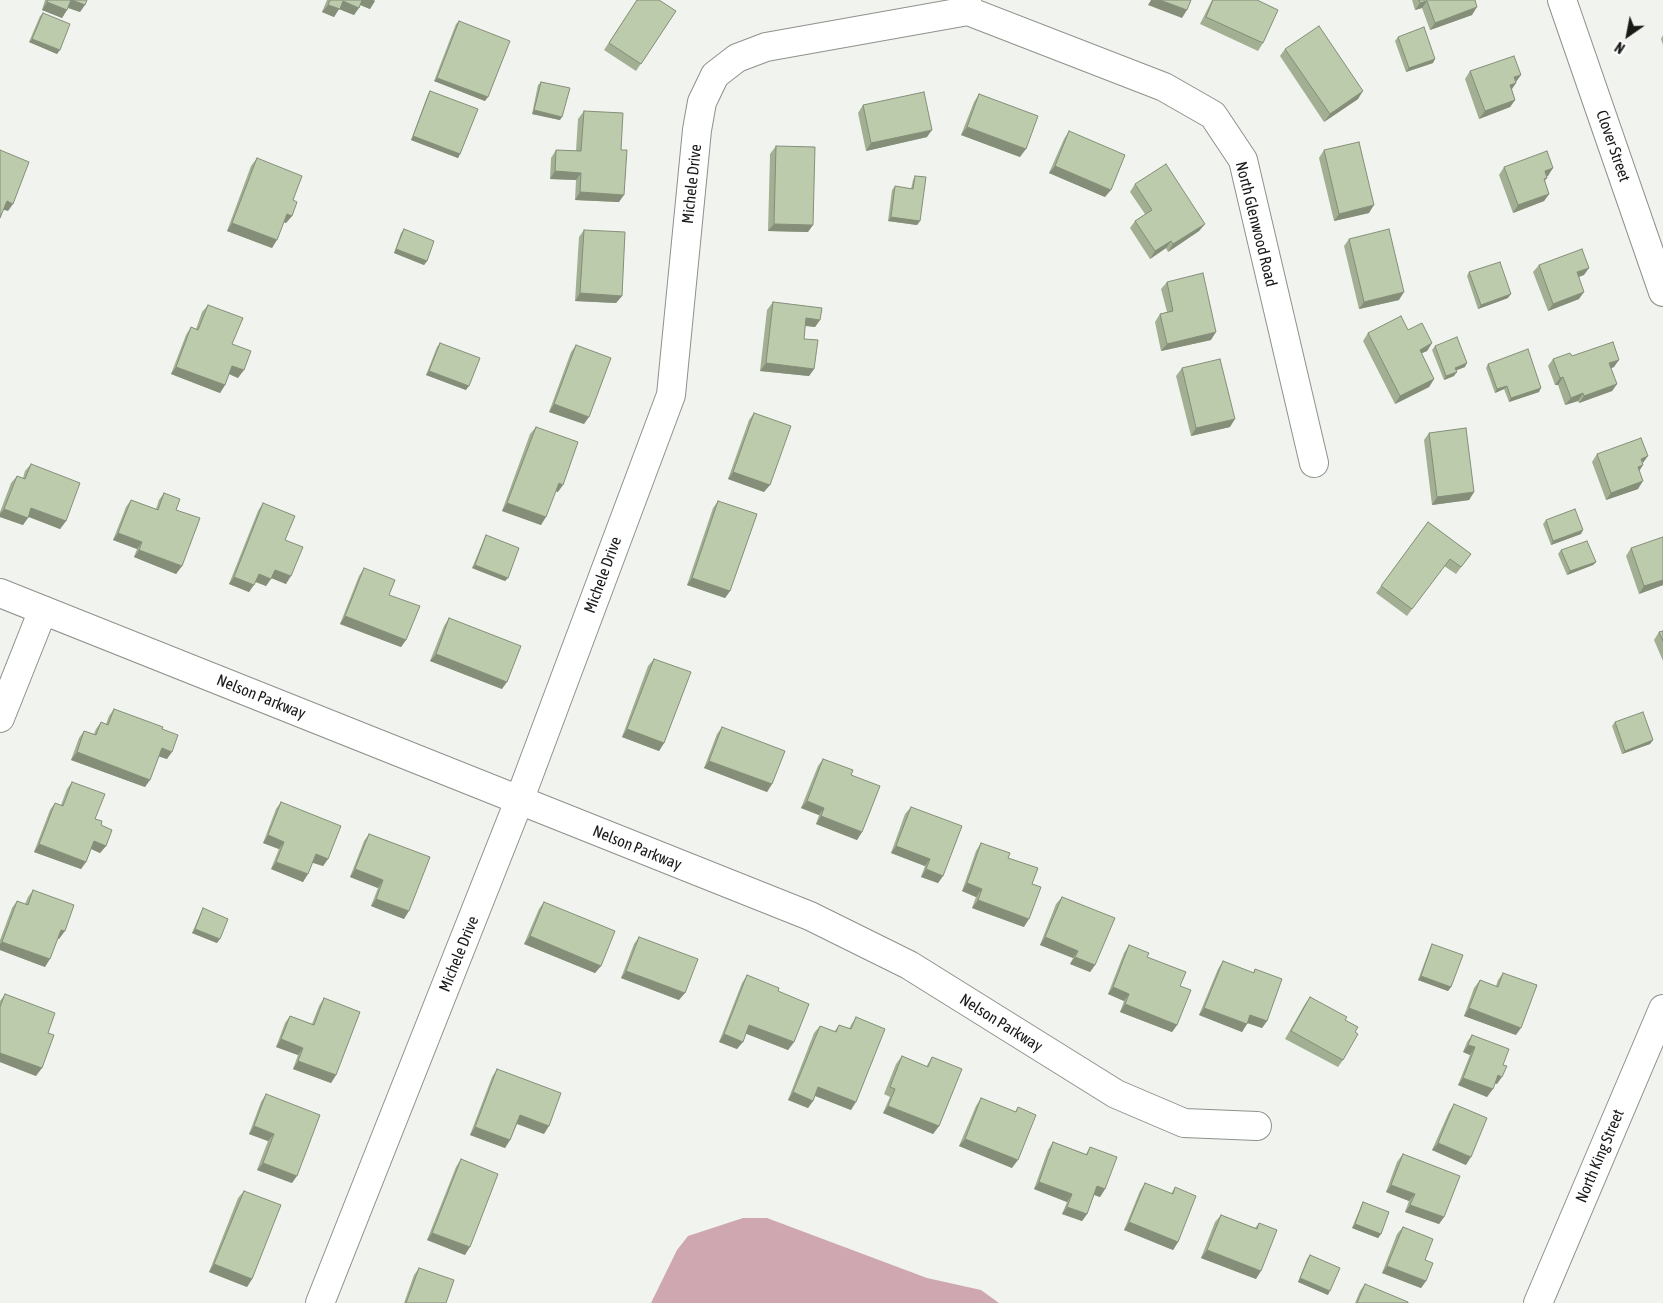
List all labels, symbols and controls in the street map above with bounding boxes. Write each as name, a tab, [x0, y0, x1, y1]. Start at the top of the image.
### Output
north arrow	[1603, 10, 1653, 60]
text: N	[1612, 39, 1628, 57]
street label: Clover Street	[1592, 108, 1634, 184]
street label: Michele Drive	[678, 143, 706, 225]
street label: North Glenwood Road	[1231, 159, 1281, 289]
street label: Michele Drive	[580, 534, 626, 616]
street label: Nelson Parkway	[214, 670, 308, 724]
street label: Nelson Parkway	[590, 821, 684, 875]
street label: Michele Drive	[435, 913, 483, 995]
street label: Nelson Parkway	[956, 990, 1046, 1056]
street label: North King Street	[1572, 1106, 1628, 1206]

